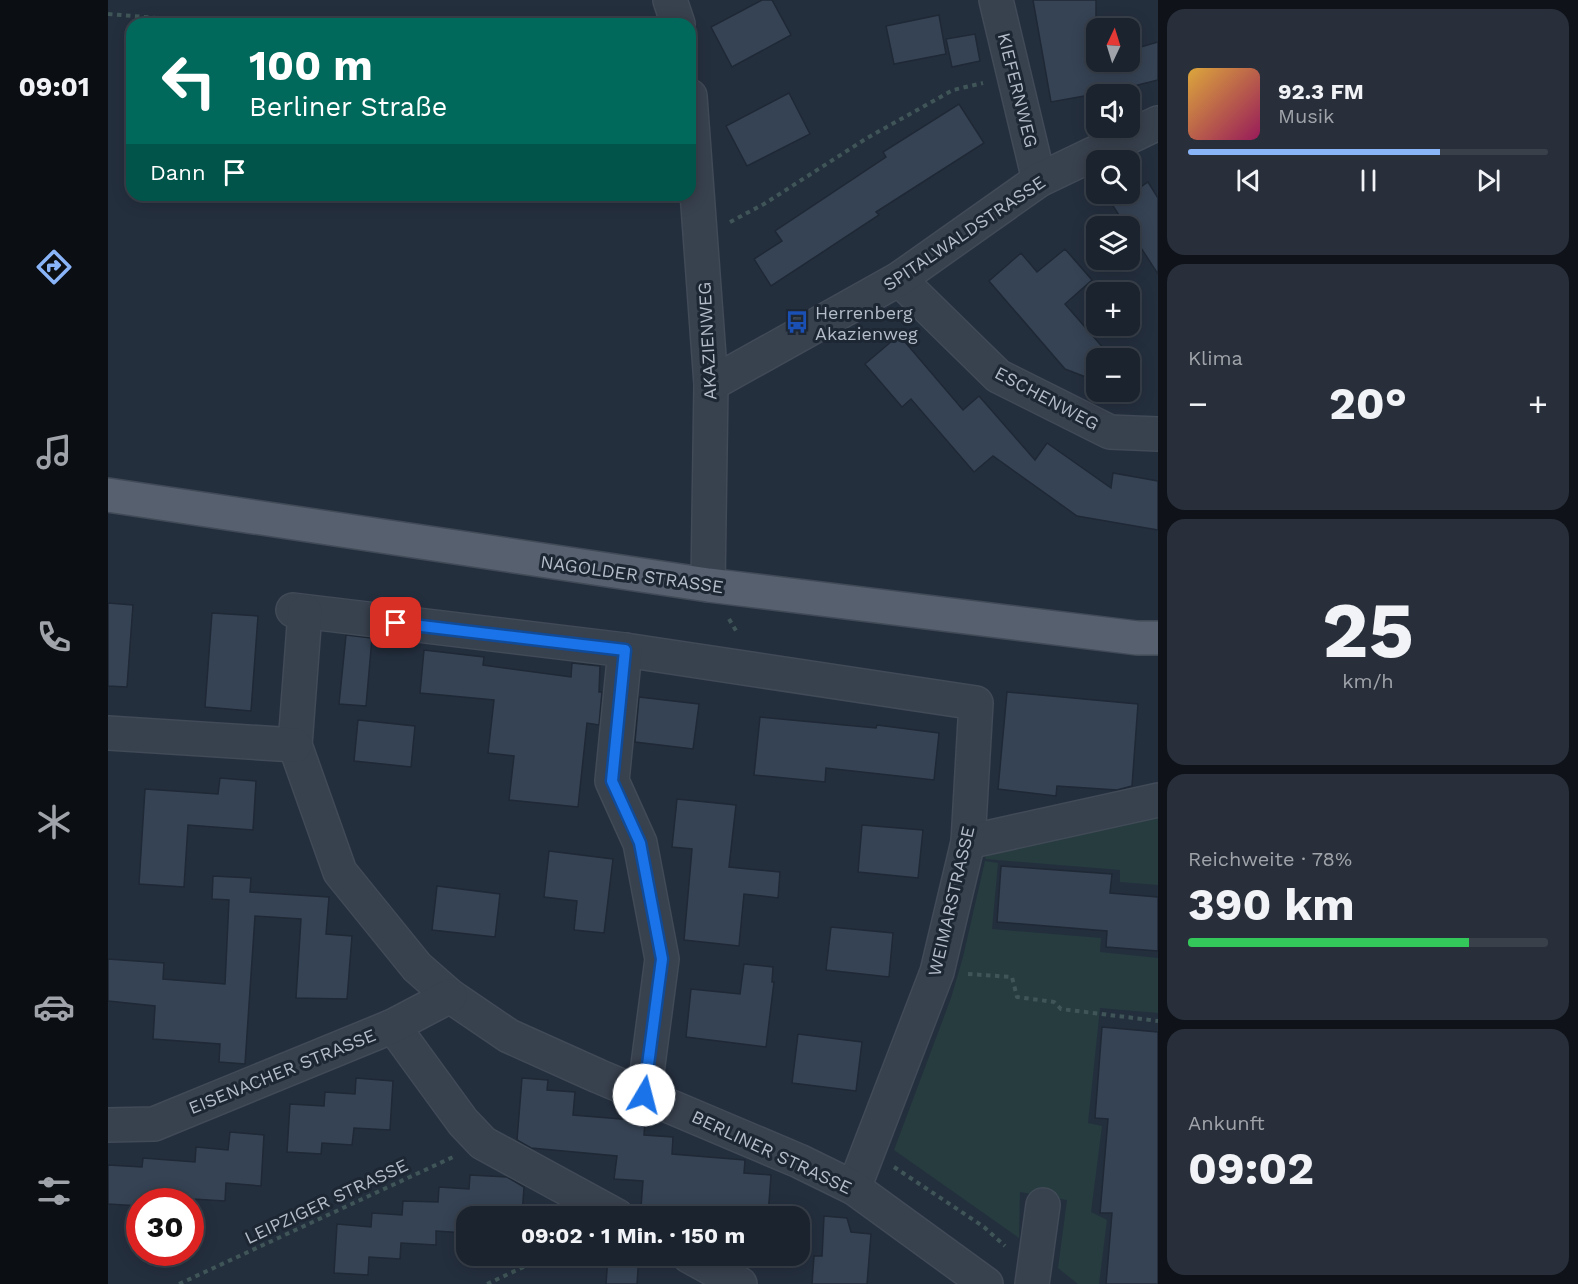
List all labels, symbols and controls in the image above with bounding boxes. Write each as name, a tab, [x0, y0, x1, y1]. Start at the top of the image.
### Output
north arrow	[1086, 18, 1140, 72]
map controls	[1086, 18, 1140, 402]
street label: KIEFERNWEG	[994, 30, 1042, 150]
text: 100 m	[249, 41, 373, 90]
icon: left	[150, 42, 228, 120]
text: 09:01	[18, 71, 90, 103]
text: 92.3 FM	[1278, 79, 1364, 104]
button: sound	[1086, 84, 1140, 138]
text: Berliner Straße	[249, 91, 447, 123]
text: Musik	[1278, 104, 1334, 128]
button: search	[1086, 150, 1140, 204]
icon: arrive	[218, 156, 251, 189]
text: Dann	[150, 160, 206, 185]
icon: previous	[1232, 164, 1265, 197]
icon: pause	[1352, 164, 1385, 197]
icon: next	[1472, 164, 1505, 197]
street label: SPITALWALDSTRASSE	[879, 171, 1049, 295]
button: layers	[1086, 216, 1140, 270]
icon: directions	[33, 246, 75, 288]
street label: AKAZIENWEG	[693, 281, 721, 401]
button: +	[1086, 282, 1140, 336]
place label: Herrenberg Akazienweg	[815, 302, 918, 344]
bus stop icon: Herrenberg Akazienweg	[784, 309, 810, 335]
text: Klima	[1188, 346, 1243, 370]
button: −	[1086, 348, 1140, 402]
street label: ESCHENWEG	[991, 362, 1103, 434]
text: 20°	[1329, 377, 1407, 430]
text: −	[1188, 384, 1208, 423]
text: +	[1528, 384, 1548, 423]
icon: music	[33, 431, 75, 473]
street label: NAGOLDER STRASSE	[539, 551, 725, 597]
text: 25	[1322, 584, 1414, 676]
pin	[370, 597, 421, 648]
icon: arrive	[379, 606, 412, 639]
icon: phone	[33, 616, 75, 658]
text: km/h	[1342, 669, 1394, 693]
icon: climate	[33, 801, 75, 843]
street label: WEIMARSTRASSE	[924, 824, 978, 978]
text: Reichweite · 78%	[1188, 847, 1352, 871]
text: 390 km	[1188, 878, 1355, 931]
icon: car	[33, 986, 75, 1028]
street label: EISENACHER STRASSE	[185, 1024, 379, 1118]
position arrow	[612, 1063, 676, 1127]
street label: BERLINER STRASSE	[689, 1106, 855, 1198]
text: Ankunft	[1188, 1111, 1265, 1135]
text: 09:02	[1188, 1142, 1314, 1195]
street label: LEIPZIGER STRASSE	[241, 1154, 411, 1248]
icon: filters	[33, 1170, 75, 1212]
speed limit sign: 30	[126, 1188, 204, 1266]
text: 09:02 · 1 Min. · 150 m	[521, 1223, 745, 1248]

